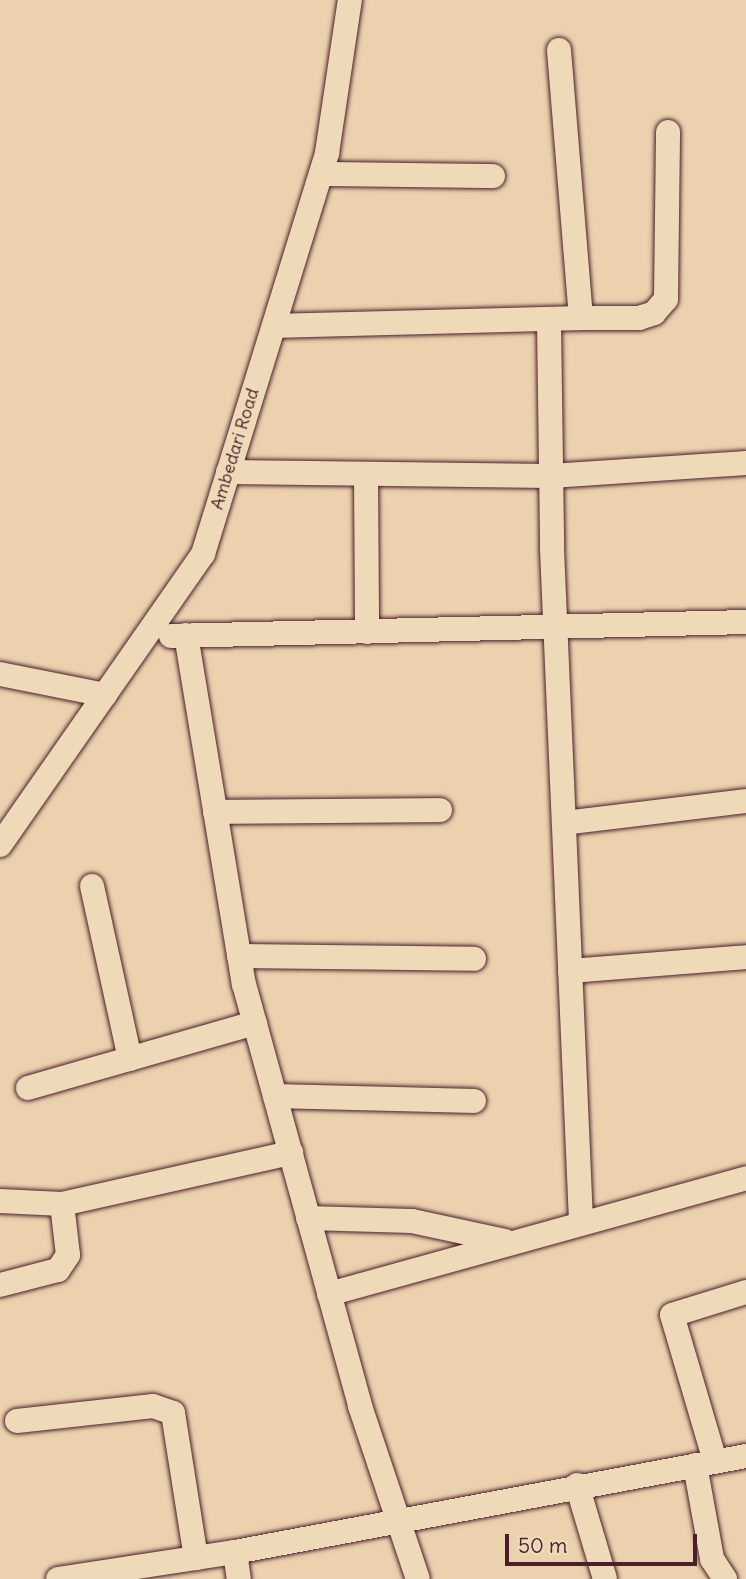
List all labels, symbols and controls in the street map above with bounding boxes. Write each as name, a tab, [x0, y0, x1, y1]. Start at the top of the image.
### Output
street label: Ambedari Road	[206, 386, 264, 512]
scale bar	[508, 1520, 700, 1564]
text: 50 m	[518, 1532, 567, 1559]

